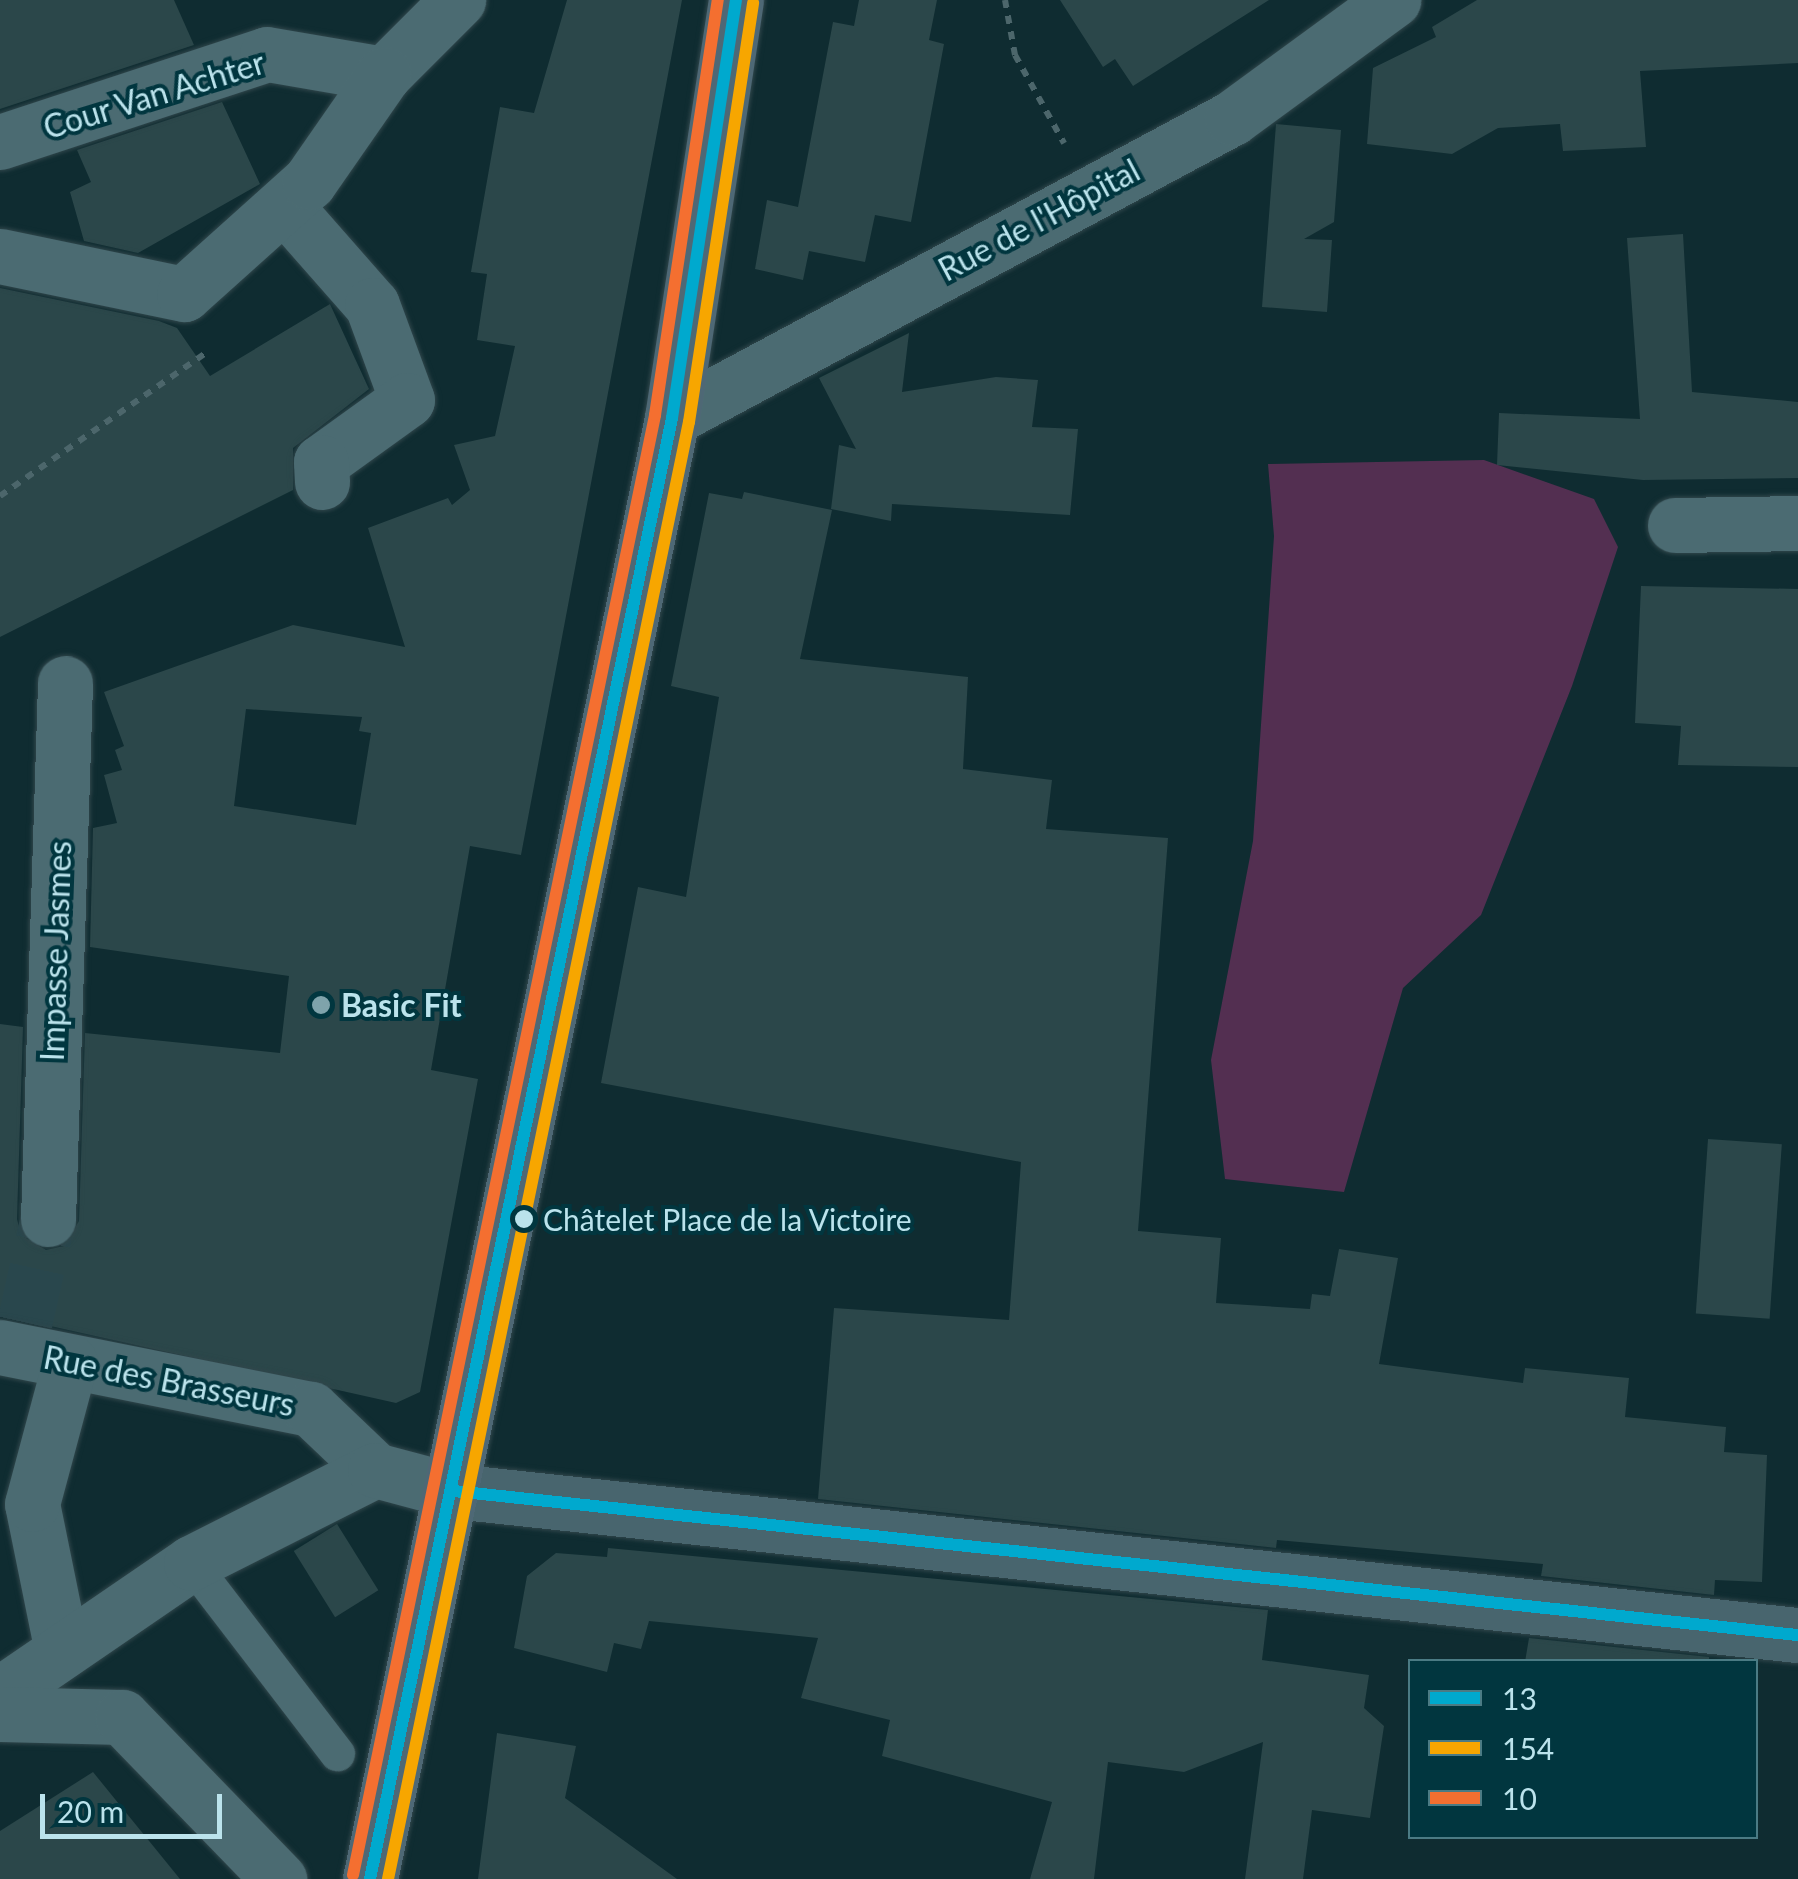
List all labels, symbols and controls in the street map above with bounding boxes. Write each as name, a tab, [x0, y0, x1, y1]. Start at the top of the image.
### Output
street label: Cour Van Achter	[37, 43, 271, 147]
street label: Rue de l'Hôpital	[932, 151, 1146, 289]
street label: Impasse Jasmes	[33, 840, 79, 1062]
place label: Basic Fit	[341, 986, 462, 1024]
marker: Basic Fit	[310, 994, 332, 1016]
place label: Châtelet Place de la Victoire	[543, 1201, 913, 1237]
marker: Châtelet Place de la Victoire	[514, 1209, 534, 1229]
street label: Rue des Brasseurs	[40, 1338, 298, 1424]
legend	[1408, 1659, 1758, 1839]
text: 13	[1502, 1680, 1537, 1716]
text: 154	[1502, 1730, 1554, 1766]
scale bar	[45, 1774, 228, 1836]
text: 10	[1502, 1780, 1537, 1816]
text: 20 m	[57, 1793, 124, 1829]

